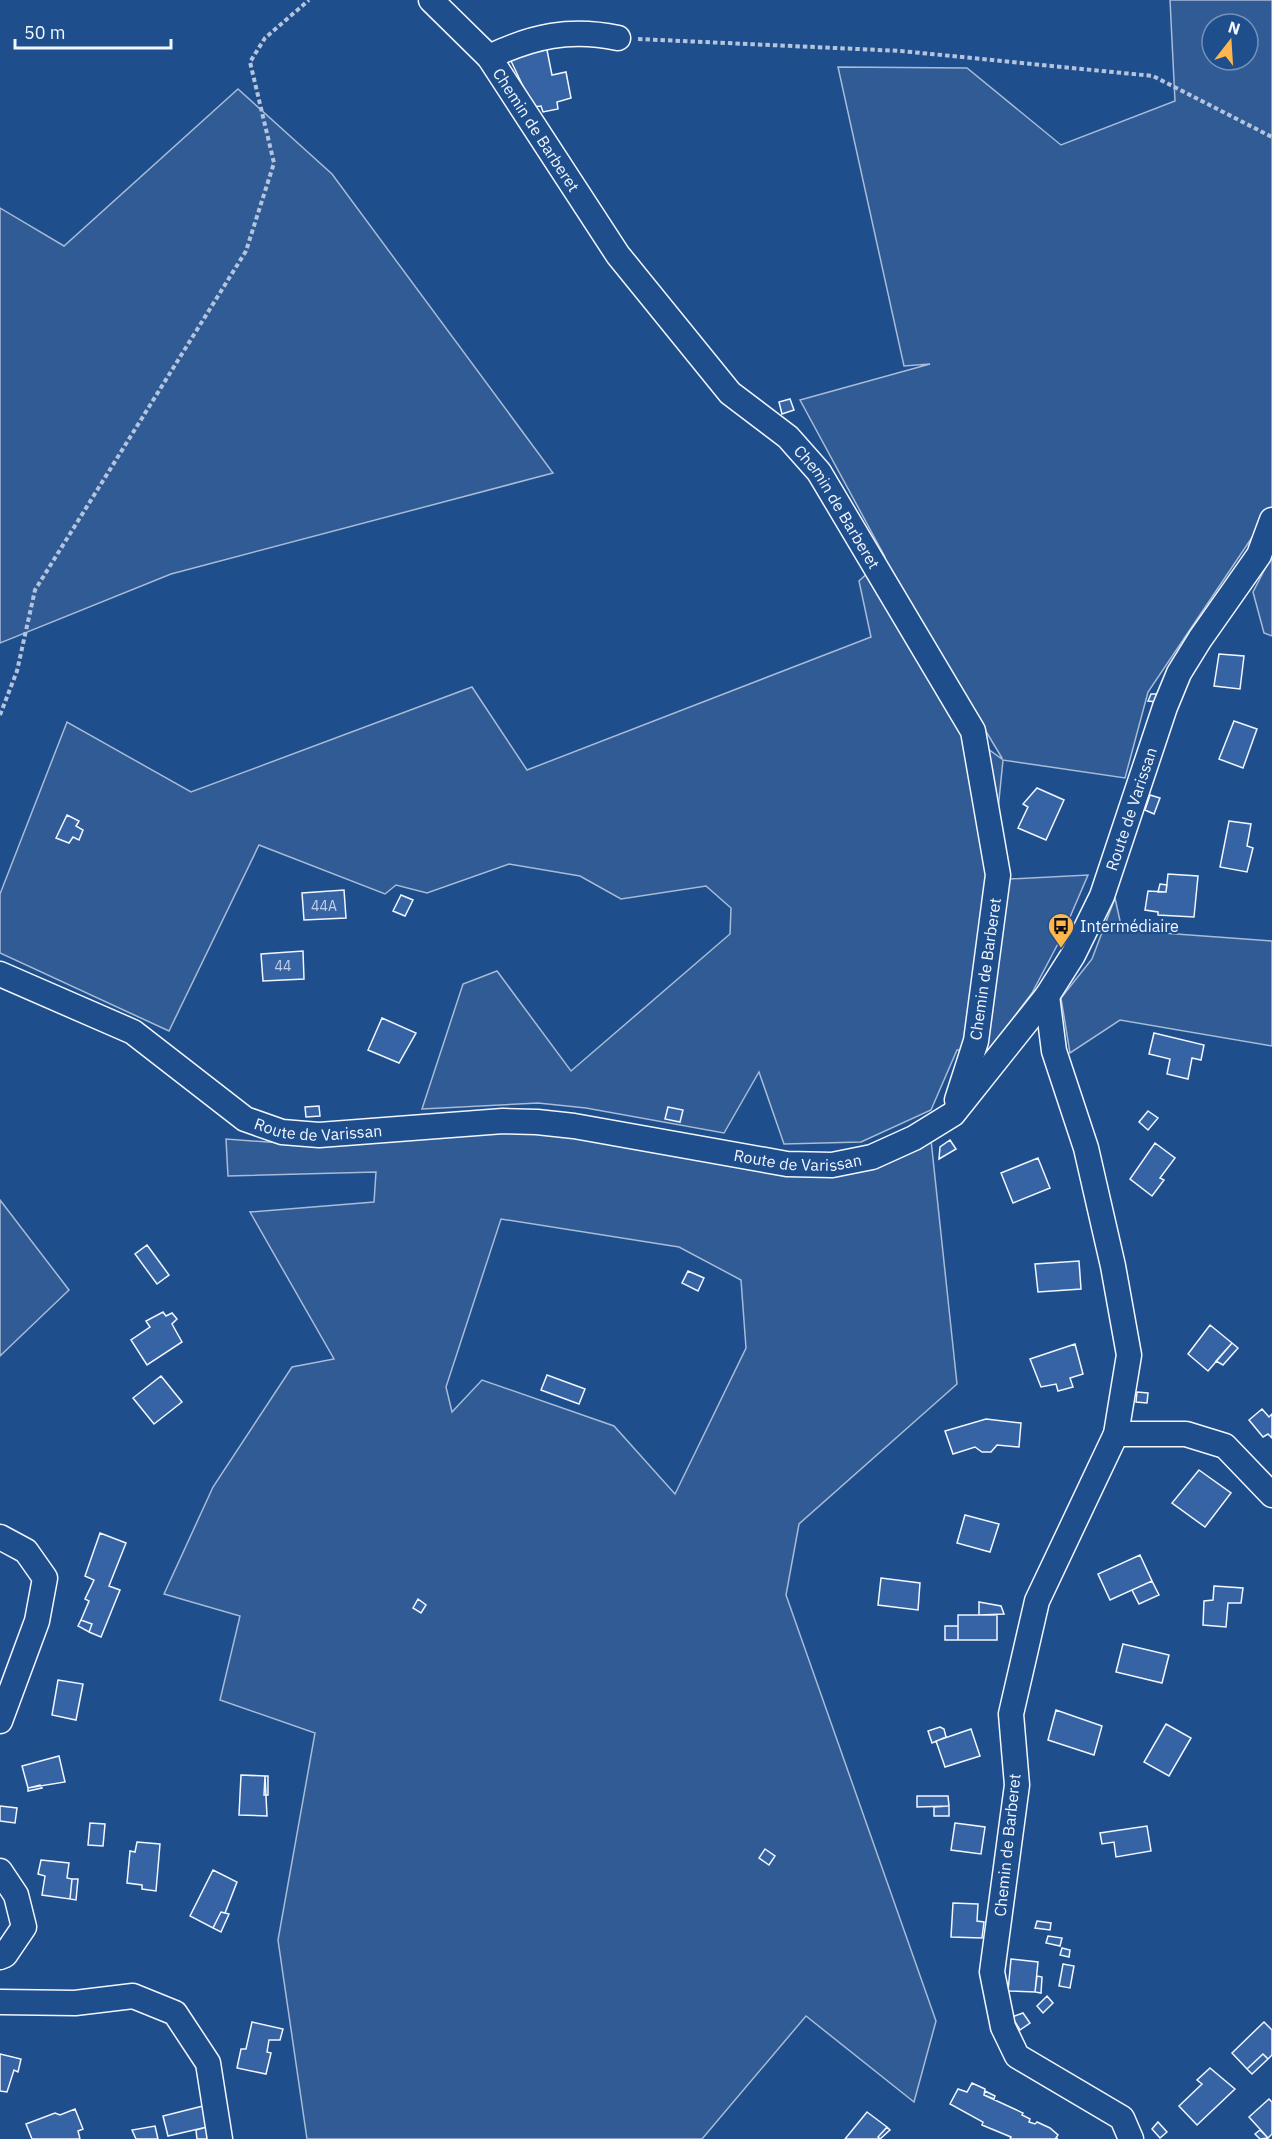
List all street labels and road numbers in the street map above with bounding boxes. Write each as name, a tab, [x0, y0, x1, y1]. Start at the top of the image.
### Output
street label: Chemin de Barberet	[489, 64, 584, 195]
street label: Chemin de Barberet	[790, 441, 884, 572]
street label: Route de Varissan	[1101, 745, 1161, 873]
street label: Chemin de Barberet	[965, 897, 1005, 1041]
street label: Route de Varissan	[252, 1113, 383, 1145]
street label: Route de Varissan	[732, 1145, 863, 1175]
street label: Chemin de Barberet	[990, 1773, 1024, 1917]

